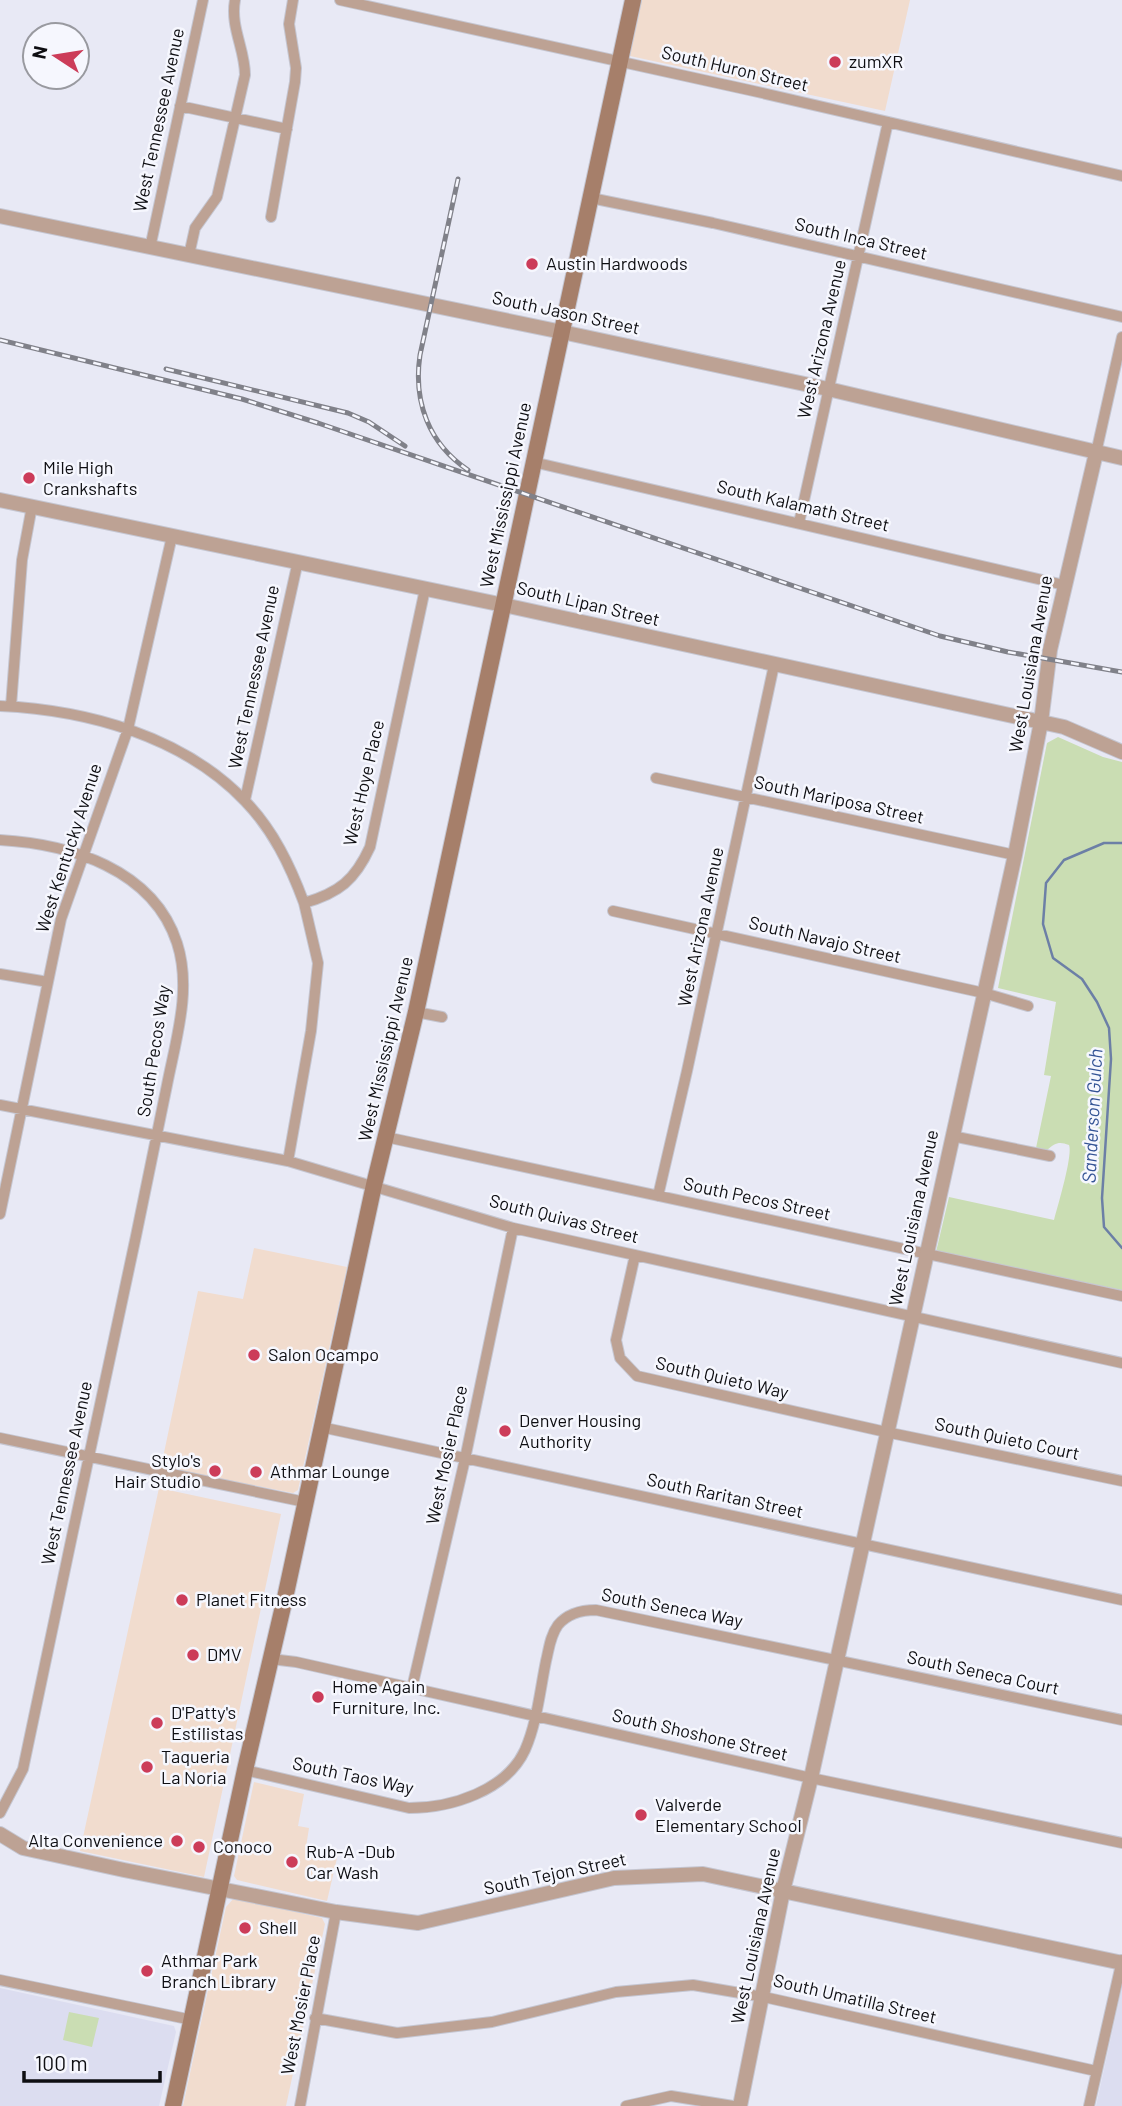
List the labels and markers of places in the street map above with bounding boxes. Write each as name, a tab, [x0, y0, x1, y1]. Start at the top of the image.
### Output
place label: zumXR	[849, 50, 903, 72]
marker: zumXR	[827, 54, 843, 70]
place label: Austin Hardwoods	[546, 252, 688, 274]
marker: Austin Hardwoods	[524, 256, 540, 272]
place label: Mile High Crankshafts	[43, 456, 137, 499]
marker: Mile High Crankshafts	[21, 470, 37, 486]
place label: Salon Ocampo	[268, 1343, 379, 1365]
marker: Salon Ocampo	[246, 1347, 262, 1363]
place label: Denver Housing Authority	[519, 1409, 641, 1452]
marker: Denver Housing Authority	[497, 1423, 513, 1439]
place label: Stylo's Hair Studio	[114, 1449, 201, 1492]
place label: Athmar Lounge	[270, 1460, 390, 1482]
marker: Stylo's Hair Studio	[207, 1463, 223, 1479]
marker: Athmar Lounge	[248, 1464, 264, 1480]
place label: Planet Fitness	[196, 1588, 307, 1610]
marker: Planet Fitness	[174, 1592, 190, 1608]
place label: DMV	[207, 1643, 242, 1665]
marker: DMV	[185, 1647, 201, 1663]
place label: Home Again Furniture, Inc.	[332, 1675, 441, 1718]
marker: Home Again Furniture, Inc.	[310, 1689, 326, 1705]
place label: D'Patty's Estilistas	[171, 1701, 243, 1744]
marker: D'Patty's Estilistas	[149, 1715, 165, 1731]
place label: Taqueria La Noria	[161, 1745, 230, 1788]
marker: Taqueria La Noria	[139, 1759, 155, 1775]
place label: Valverde Elementary School	[655, 1793, 802, 1836]
marker: Valverde Elementary School	[633, 1807, 649, 1823]
place label: Alta Convenience	[28, 1829, 163, 1851]
marker: Alta Convenience	[169, 1833, 185, 1849]
place label: Conoco	[213, 1835, 272, 1857]
marker: Conoco	[191, 1839, 207, 1855]
place label: Rub-A -Dub Car Wash	[306, 1840, 395, 1883]
marker: Rub-A -Dub Car Wash	[284, 1854, 300, 1870]
place label: Shell	[259, 1916, 297, 1938]
marker: Shell	[237, 1920, 253, 1936]
place label: Athmar Park Branch Library	[161, 1949, 276, 1992]
marker: Athmar Park Branch Library	[139, 1963, 155, 1979]

